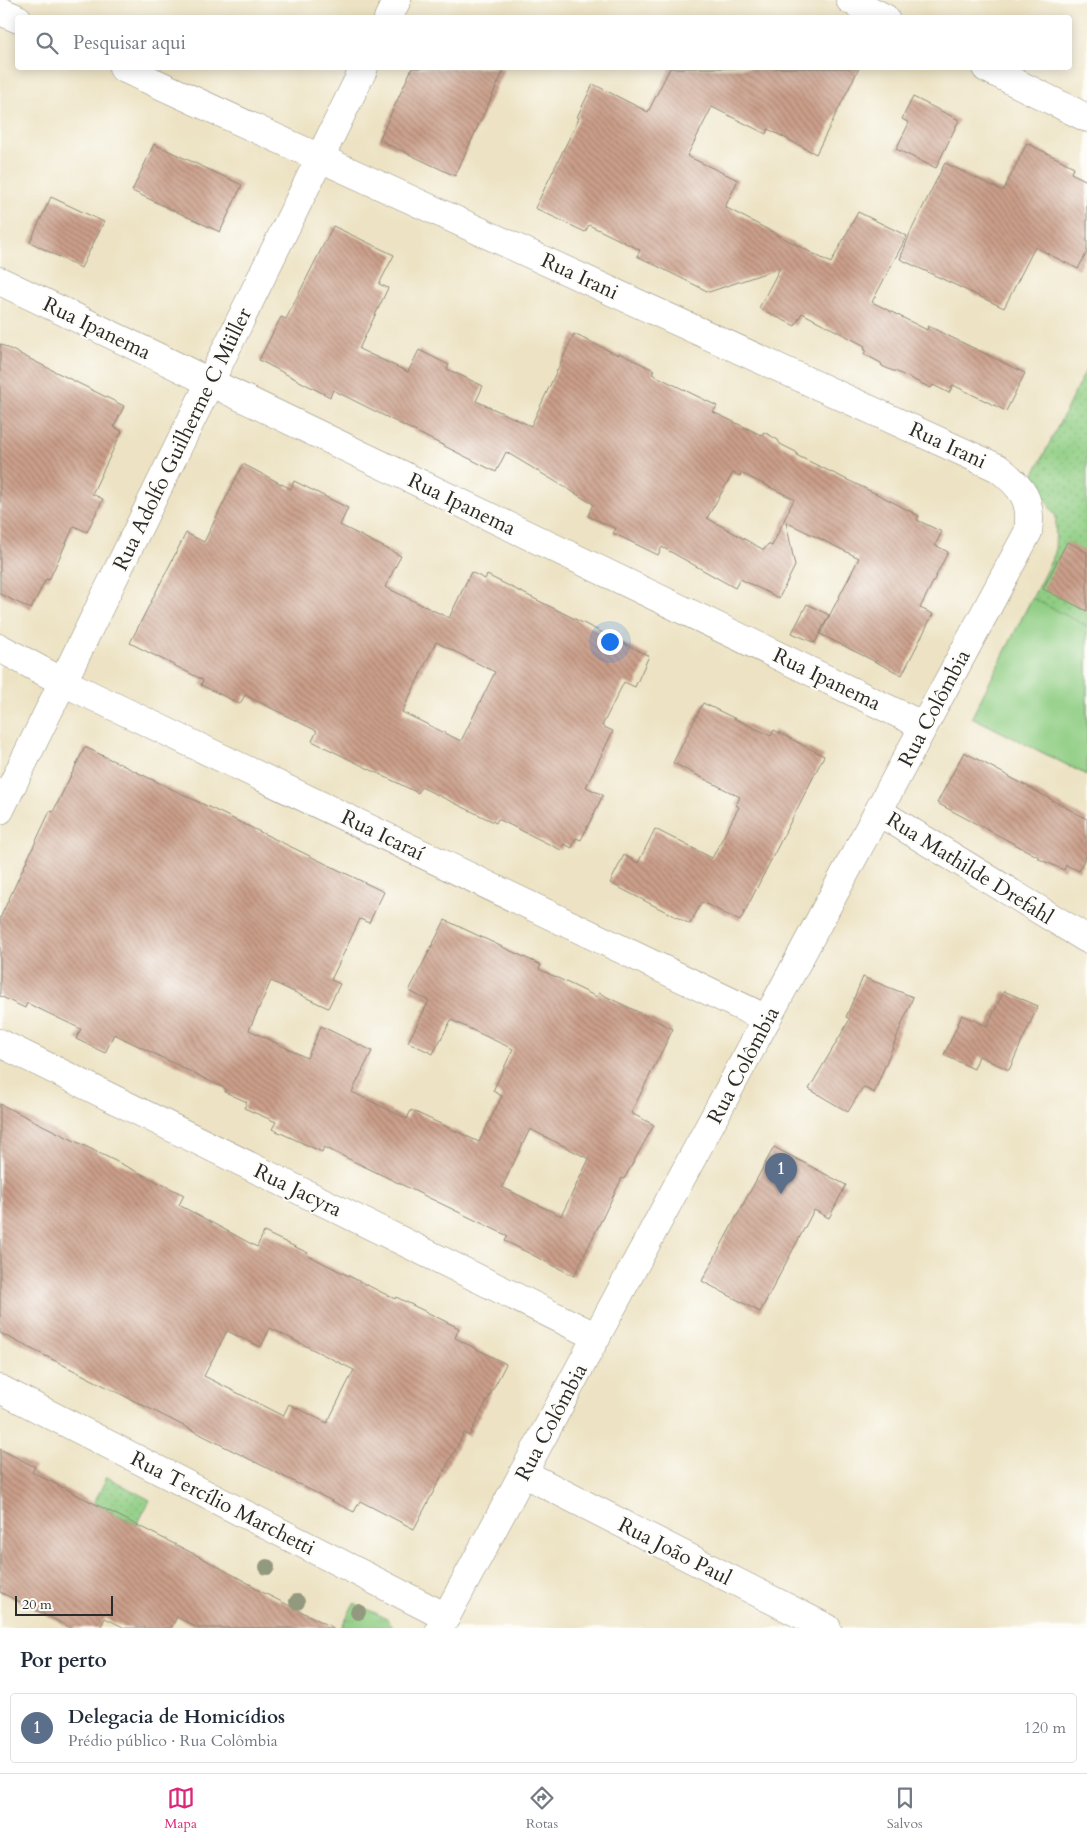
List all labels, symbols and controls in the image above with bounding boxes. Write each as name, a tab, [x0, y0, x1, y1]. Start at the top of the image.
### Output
search box	[15, 15, 1072, 70]
icon: search	[33, 29, 61, 57]
text: Pesquisar aqui	[73, 30, 186, 56]
street label: Rua Irani	[536, 246, 623, 307]
street label: Rua Ipanema	[38, 290, 155, 367]
street label: Rua Adolfo Guilherme C Müller	[106, 303, 259, 575]
street label: Rua Irani	[904, 415, 991, 476]
street label: Rua Ipanema	[403, 466, 520, 543]
your location	[597, 629, 623, 655]
street label: Rua Ipanema	[768, 641, 885, 718]
street label: Rua Colômbia	[891, 645, 978, 772]
street label: Rua Icaraí	[336, 803, 429, 868]
street label: Rua Mathilde Drefahl	[881, 805, 1059, 932]
street label: Rua Colômbia	[700, 1002, 787, 1129]
pin: 1	[765, 1153, 797, 1194]
street label: Rua Jacyra	[249, 1157, 347, 1224]
street label: Rua Colômbia	[508, 1359, 595, 1486]
street label: Rua Tercílio Marchetti	[126, 1444, 320, 1563]
street label: Rua João Paul	[613, 1510, 736, 1592]
scale bar	[15, 1593, 112, 1616]
text: 20 m	[22, 1595, 52, 1614]
text: Por perto	[20, 1646, 107, 1675]
text: Delegacia de Homicídios	[68, 1704, 285, 1730]
text: 1	[33, 1717, 41, 1739]
text: 120 m	[1024, 1717, 1066, 1739]
text: Prédio público · Rua Colômbia	[68, 1730, 278, 1752]
tab: Mapa	[164, 1784, 197, 1833]
tab: Rotas	[526, 1784, 558, 1833]
tab: Salvos	[887, 1784, 923, 1833]

